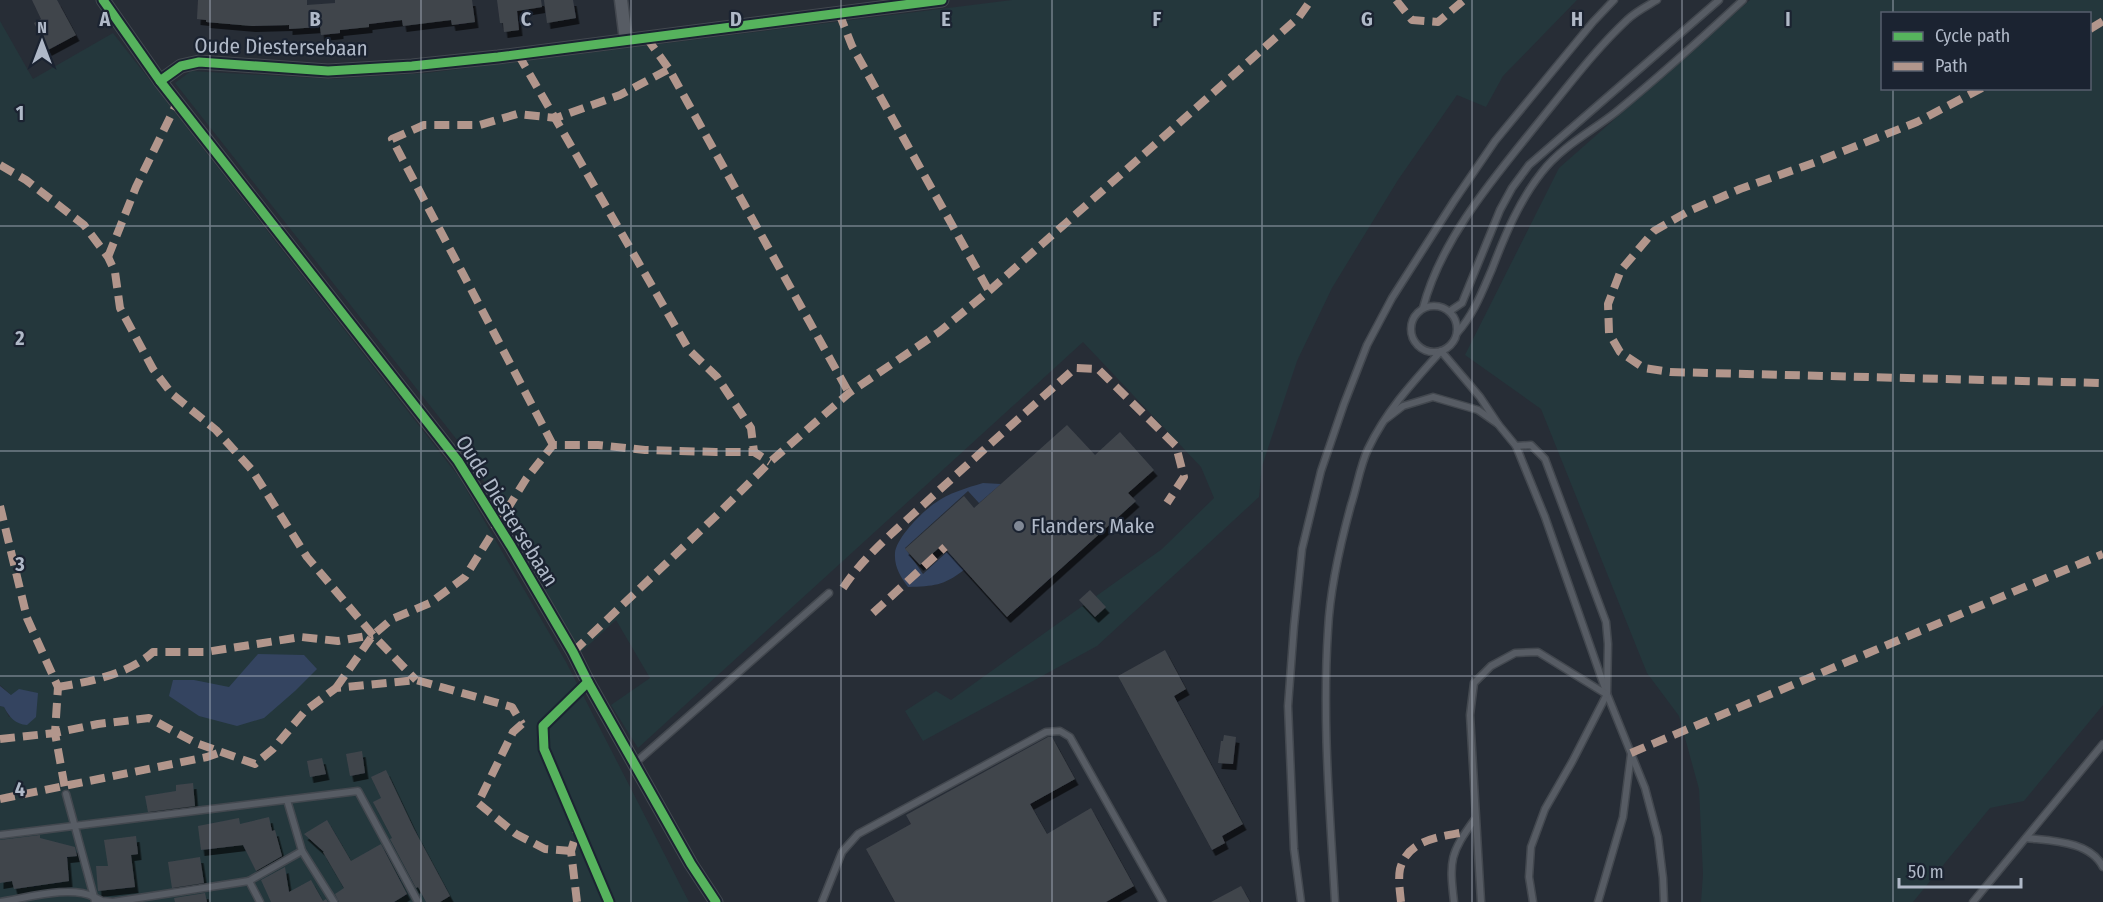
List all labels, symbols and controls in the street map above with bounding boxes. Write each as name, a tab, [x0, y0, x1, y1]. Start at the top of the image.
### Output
text: A	[99, 7, 112, 31]
text: B	[309, 7, 321, 31]
text: C	[521, 7, 532, 31]
text: D	[730, 7, 742, 31]
text: E	[941, 7, 951, 31]
text: F	[1153, 7, 1162, 31]
text: G	[1361, 7, 1373, 31]
text: H	[1571, 7, 1583, 31]
text: I	[1785, 7, 1791, 31]
north arrow	[12, 12, 72, 72]
legend	[1881, 12, 2091, 90]
text: N	[37, 18, 47, 37]
text: Cycle path	[1935, 25, 2010, 47]
street label: Oude Diestersebaan	[194, 32, 368, 62]
text: Path	[1935, 55, 1968, 77]
text: 1	[16, 101, 24, 125]
text: 2	[14, 326, 25, 350]
street label: Oude Diestersebaan	[450, 431, 564, 591]
place label: Flanders Make	[1031, 513, 1155, 539]
marker: Flanders Make	[1012, 519, 1026, 533]
text: 3	[14, 552, 25, 576]
text: 4	[15, 777, 25, 801]
scale bar	[1899, 851, 2020, 889]
text: 50 m	[1908, 861, 1944, 883]

